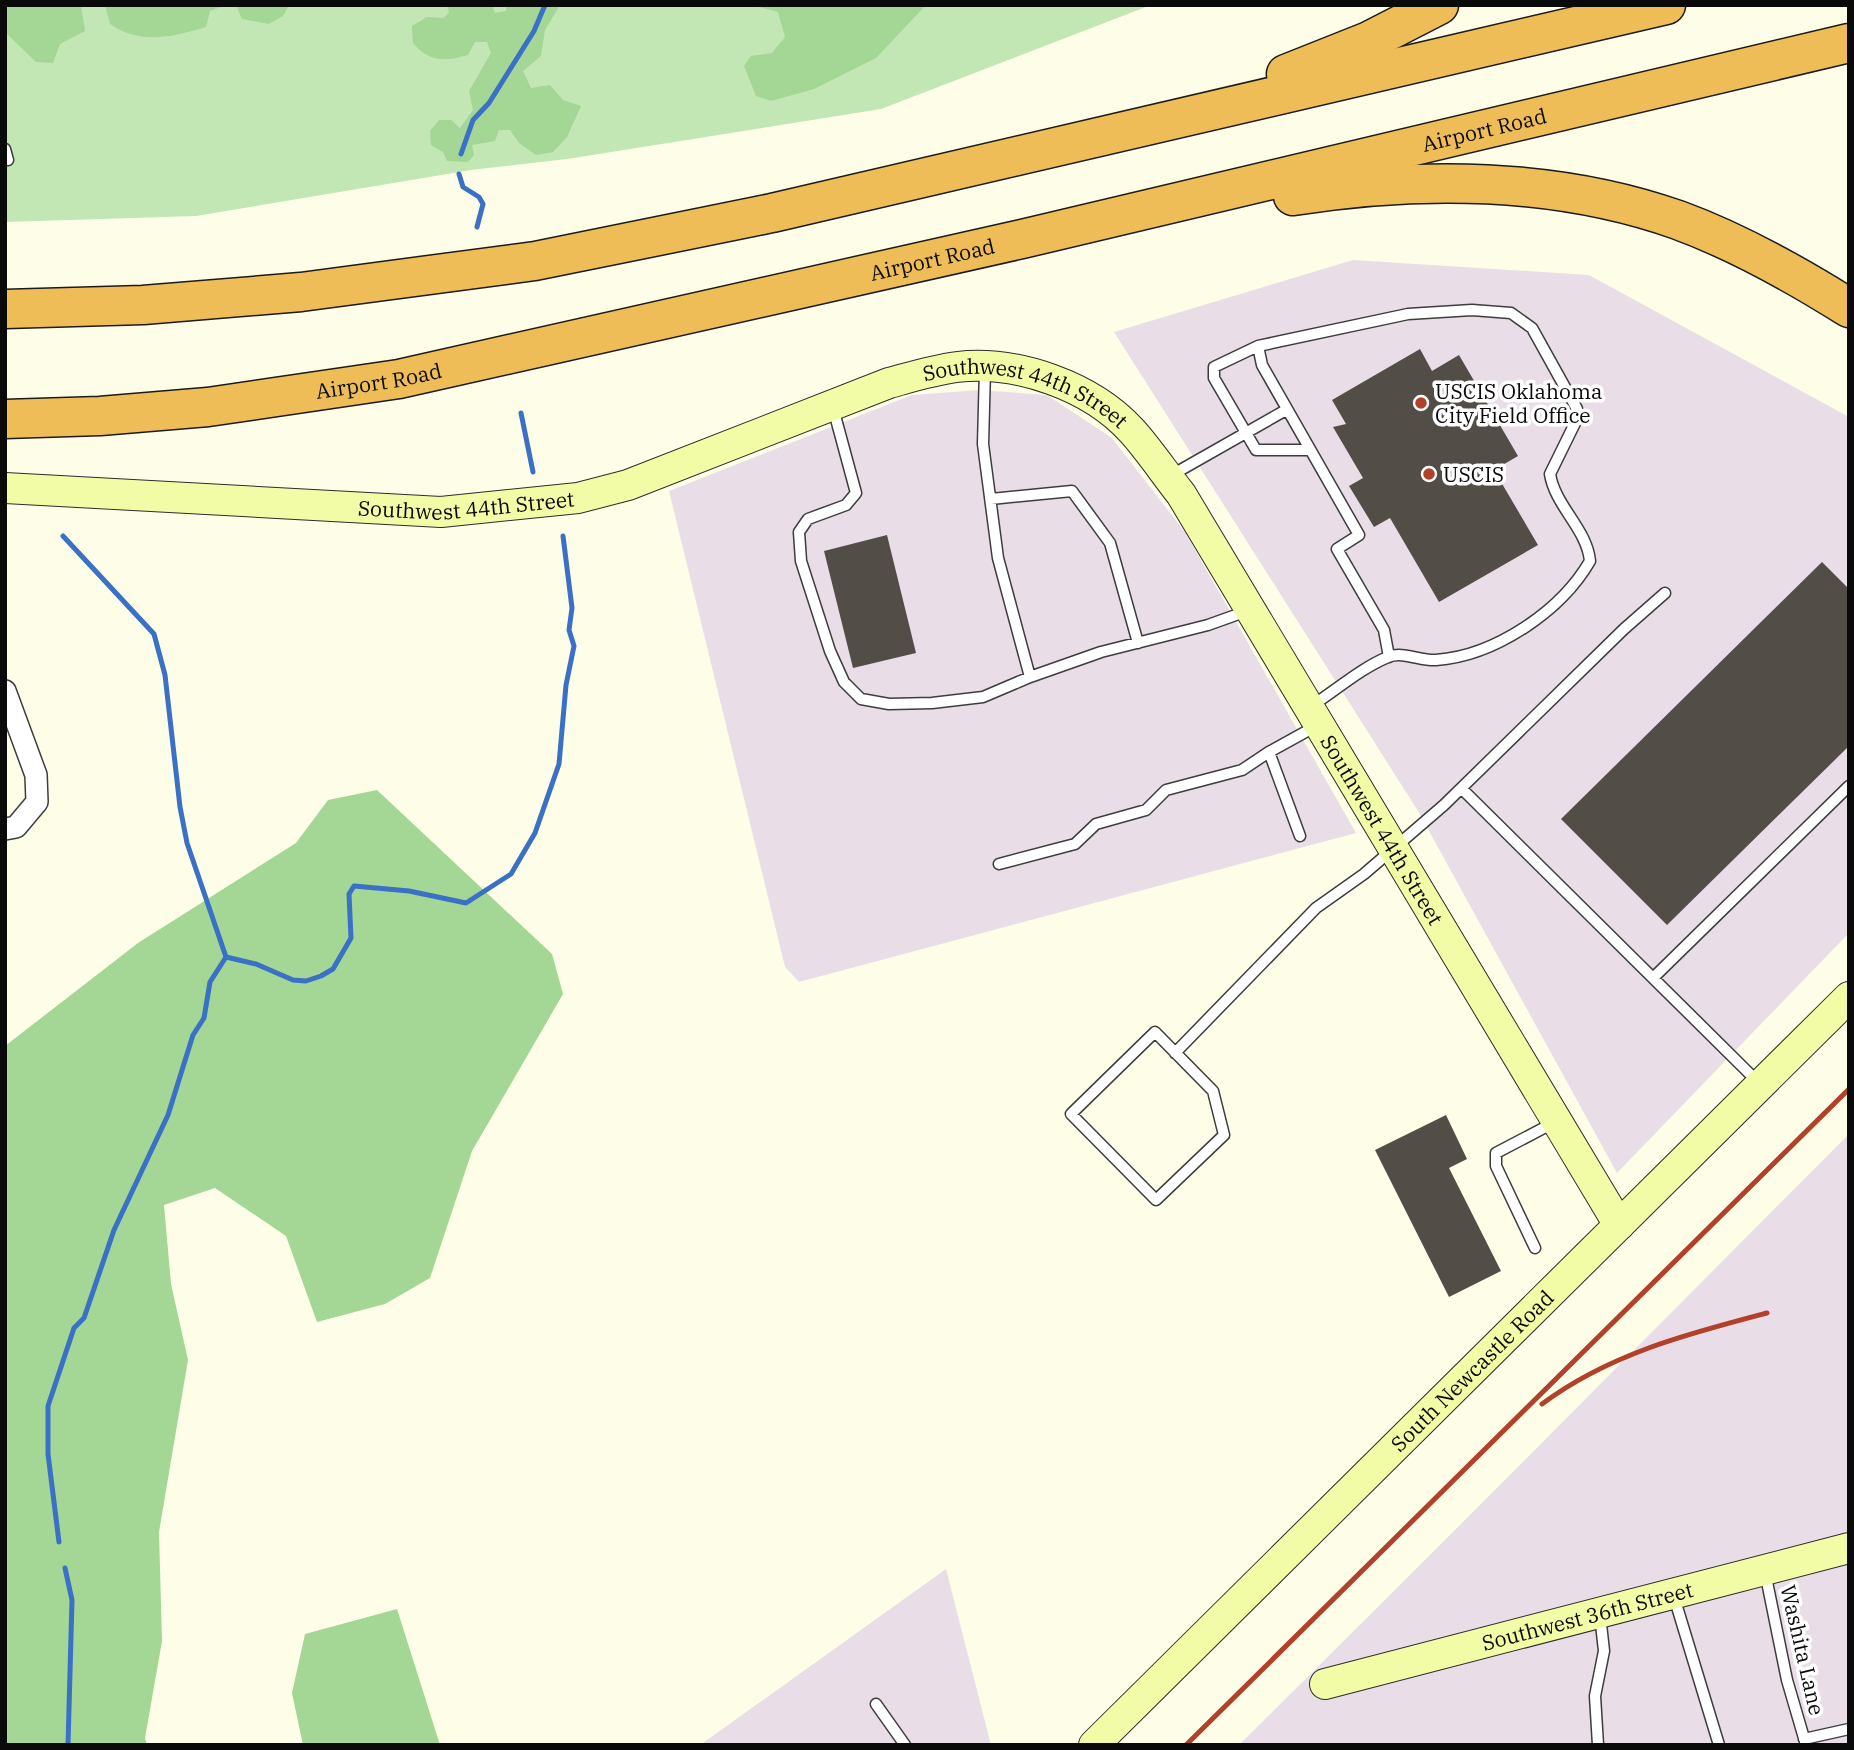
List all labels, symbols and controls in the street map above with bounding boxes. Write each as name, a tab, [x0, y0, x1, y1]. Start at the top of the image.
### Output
street label: Airport Road	[1419, 101, 1550, 158]
street label: Airport Road	[867, 232, 998, 287]
street label: Southwest 44th Street	[920, 352, 1134, 434]
street label: Airport Road	[314, 356, 444, 405]
place label: USCIS Oklahoma City Field Office	[1435, 377, 1602, 429]
marker: USCIS Oklahoma City Field Office	[1413, 395, 1429, 411]
place label: USCIS	[1443, 460, 1504, 488]
marker: USCIS	[1421, 466, 1437, 482]
street label: Southwest 44th Street	[357, 484, 576, 526]
street label: Southwest 44th Street	[1314, 729, 1450, 930]
street label: South Newcastle Road	[1384, 1284, 1560, 1457]
street label: Southwest 36th Street	[1479, 1575, 1696, 1657]
street label: Washita Lane	[1774, 1582, 1832, 1718]

